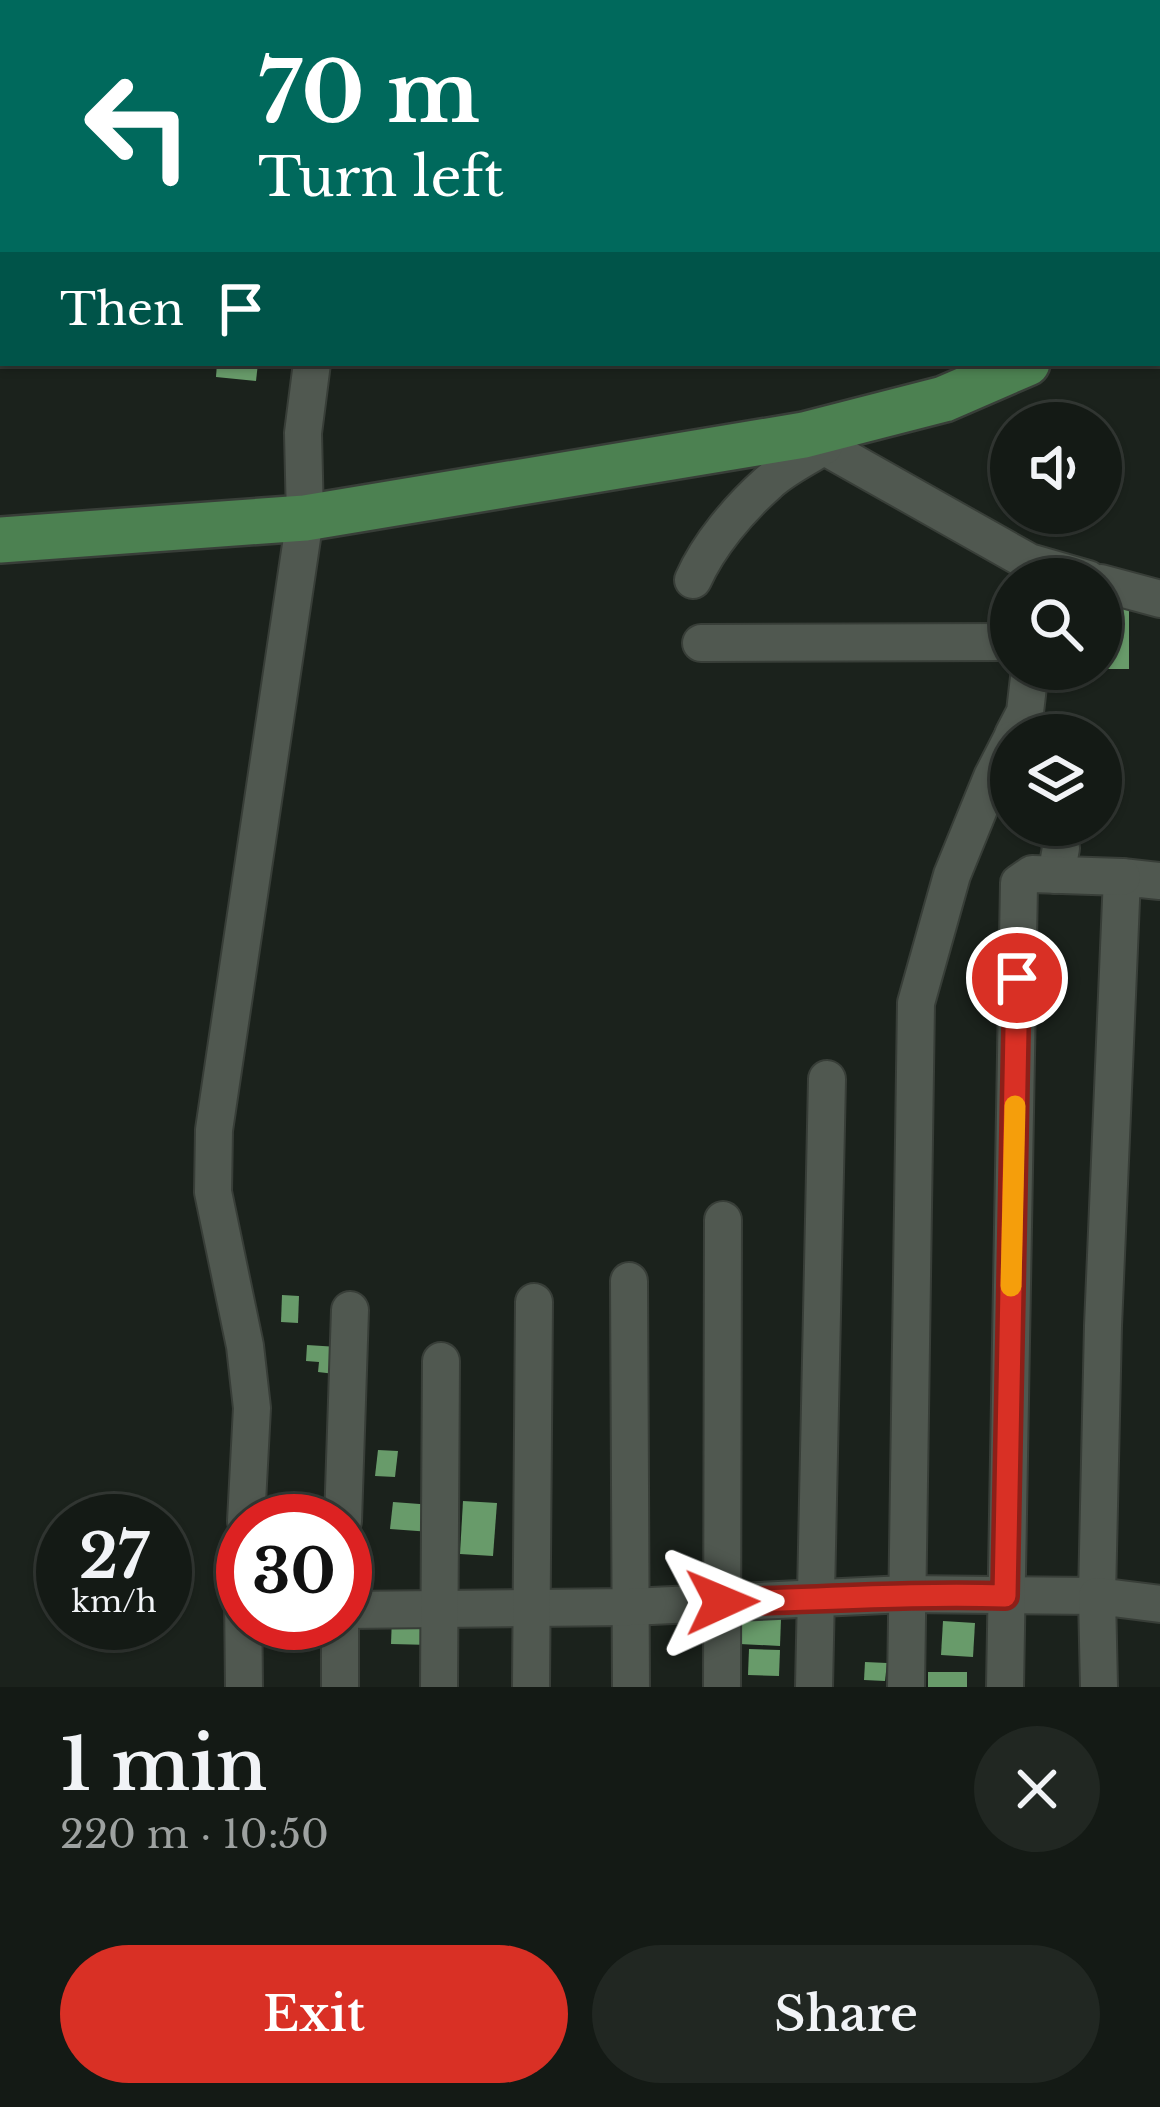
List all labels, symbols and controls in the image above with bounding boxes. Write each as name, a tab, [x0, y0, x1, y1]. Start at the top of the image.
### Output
text: 70 m	[258, 41, 480, 145]
icon: left	[60, 48, 216, 204]
text: Turn left	[258, 144, 504, 211]
icon: arrive	[208, 276, 274, 342]
text: Then	[60, 281, 184, 337]
map controls	[990, 402, 1122, 846]
button: sound	[990, 402, 1122, 534]
button: search	[990, 558, 1122, 690]
button: layers	[990, 714, 1122, 846]
pin	[966, 927, 1068, 1029]
icon: arrive	[984, 945, 1050, 1011]
speed limit sign: 30	[216, 1494, 372, 1650]
text: 27	[79, 1520, 149, 1594]
position arrow	[659, 1539, 785, 1665]
text: km/h	[71, 1583, 157, 1620]
text: 1 min	[60, 1720, 267, 1809]
button: close	[974, 1726, 1100, 1852]
text: 220 m · 10:50	[60, 1810, 329, 1859]
button: Exit	[60, 1945, 568, 2083]
button: Share	[592, 1945, 1100, 2083]

